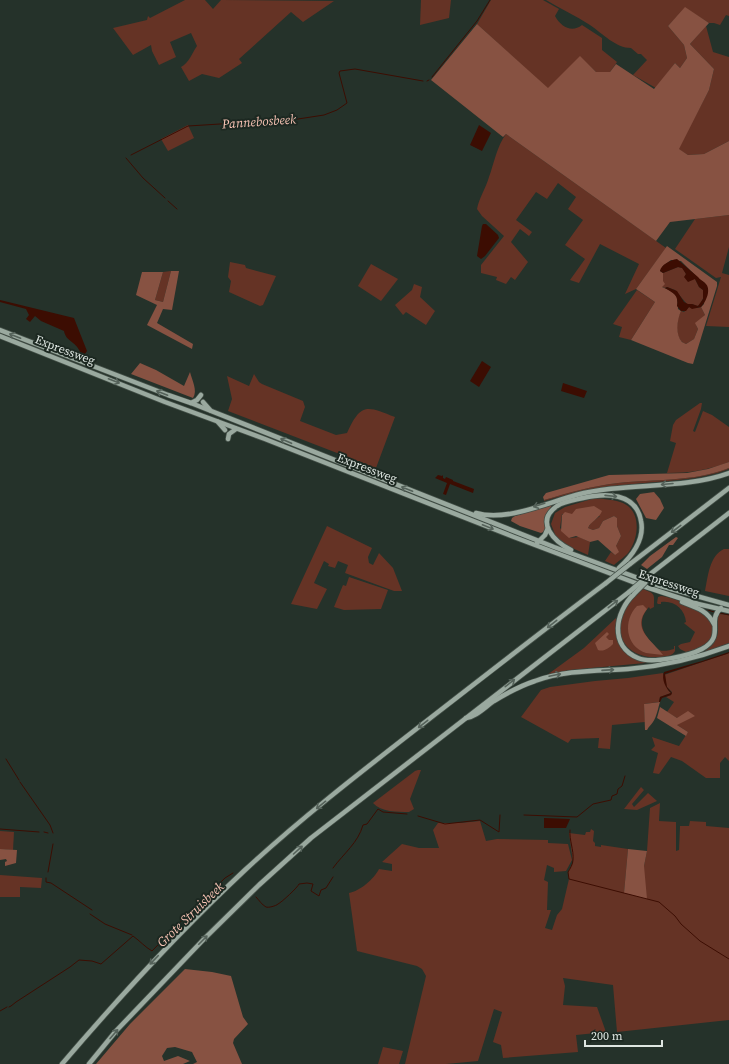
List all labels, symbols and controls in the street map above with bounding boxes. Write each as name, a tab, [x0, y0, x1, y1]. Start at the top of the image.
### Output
water label: Pannebosbeek	[220, 110, 298, 133]
one-way arrow	[9, 331, 21, 339]
street label: Expressweg	[33, 331, 97, 369]
one-way arrow	[108, 377, 120, 385]
one-way arrow	[157, 388, 169, 396]
one-way arrow	[281, 437, 293, 444]
street label: Expressweg	[335, 449, 399, 487]
one-way arrow	[661, 480, 674, 487]
one-way arrow	[402, 484, 414, 492]
one-way arrow	[604, 492, 617, 499]
one-way arrow	[533, 502, 545, 510]
one-way arrow	[481, 523, 493, 531]
one-way arrow	[670, 525, 681, 533]
street label: Expressweg	[637, 566, 701, 600]
one-way arrow	[608, 599, 619, 608]
one-way arrow	[547, 620, 558, 628]
one-way arrow	[601, 666, 614, 673]
one-way arrow	[549, 671, 562, 679]
one-way arrow	[505, 679, 516, 687]
one-way arrow	[417, 720, 428, 728]
one-way arrow	[315, 800, 326, 809]
one-way arrow	[292, 846, 303, 855]
water label: Grote Struisbeek	[153, 877, 228, 951]
one-way arrow	[198, 935, 208, 945]
one-way arrow	[149, 955, 159, 965]
scale bar	[585, 1022, 662, 1048]
text: 200 m	[591, 1028, 623, 1044]
one-way arrow	[109, 1029, 118, 1039]

